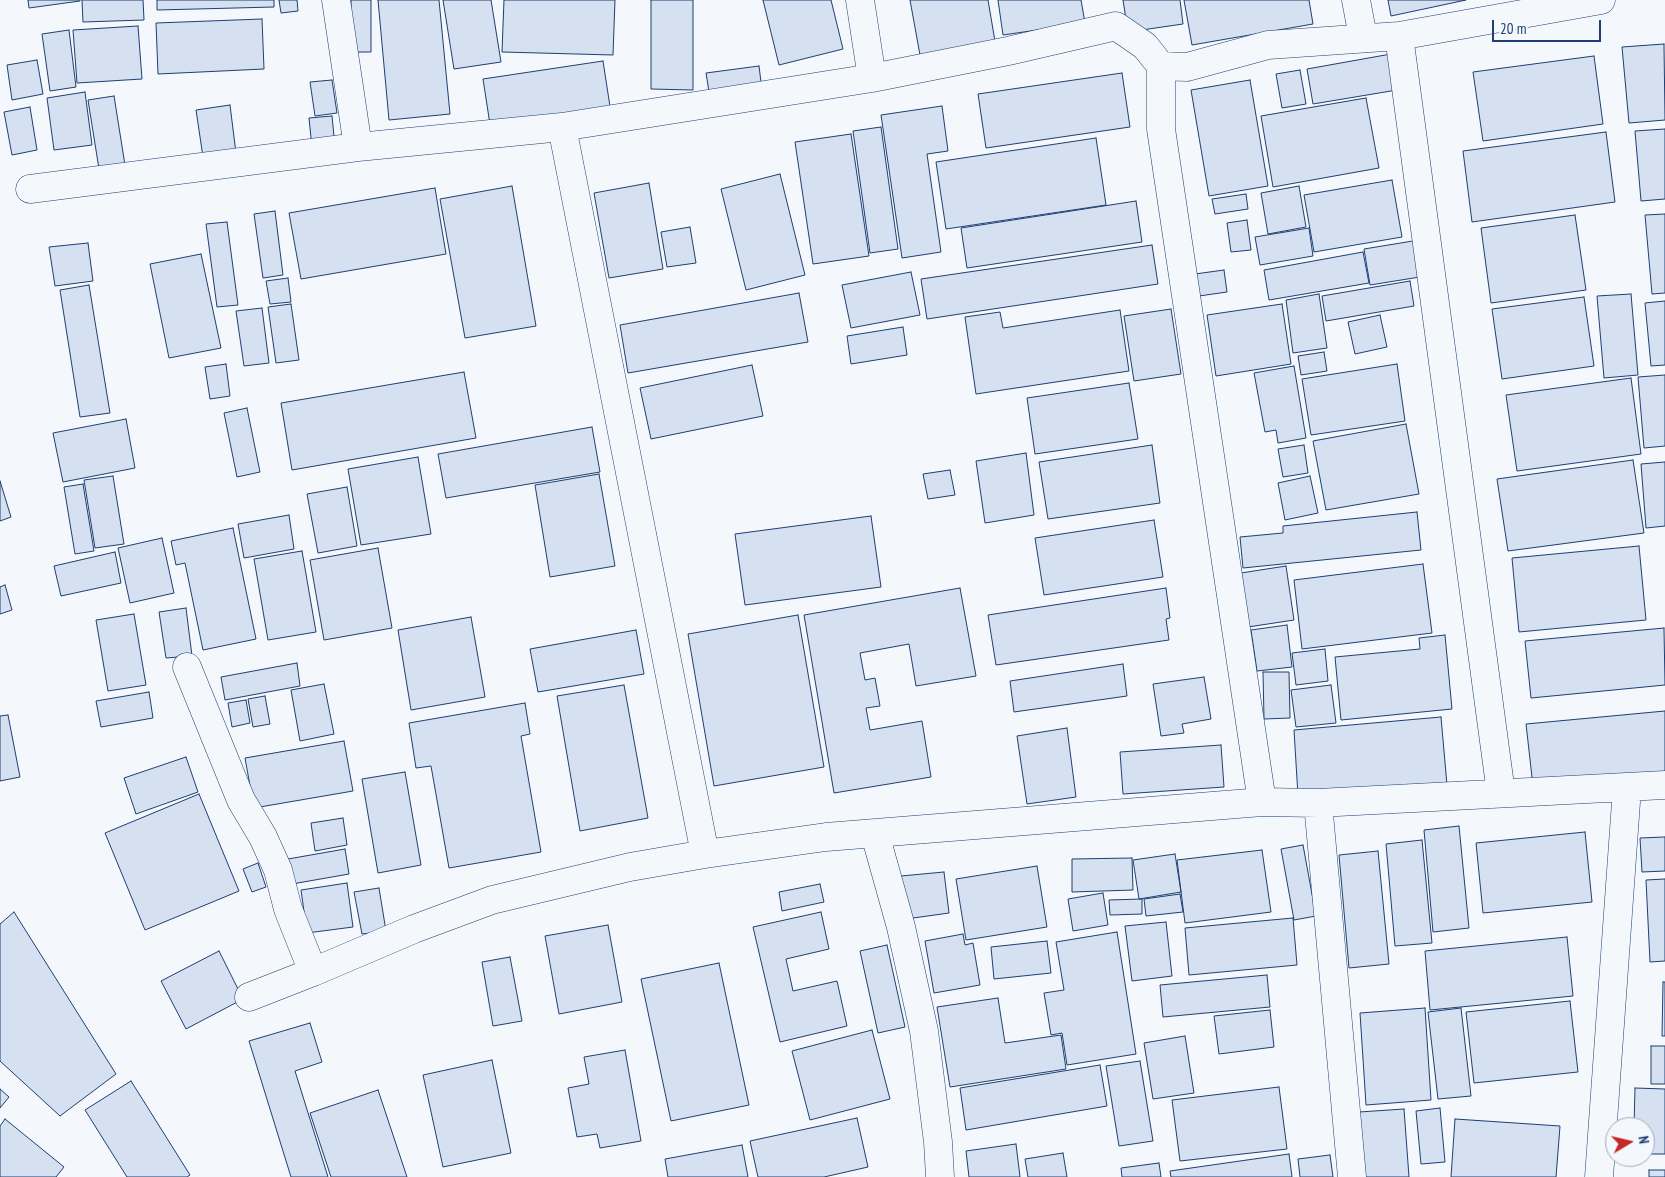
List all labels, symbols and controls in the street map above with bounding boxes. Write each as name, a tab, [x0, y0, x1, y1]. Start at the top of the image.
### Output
scale bar	[1495, 10, 1604, 42]
text: 20 m	[1500, 19, 1526, 38]
north arrow	[1605, 1117, 1655, 1167]
text: N	[1634, 1135, 1653, 1145]

